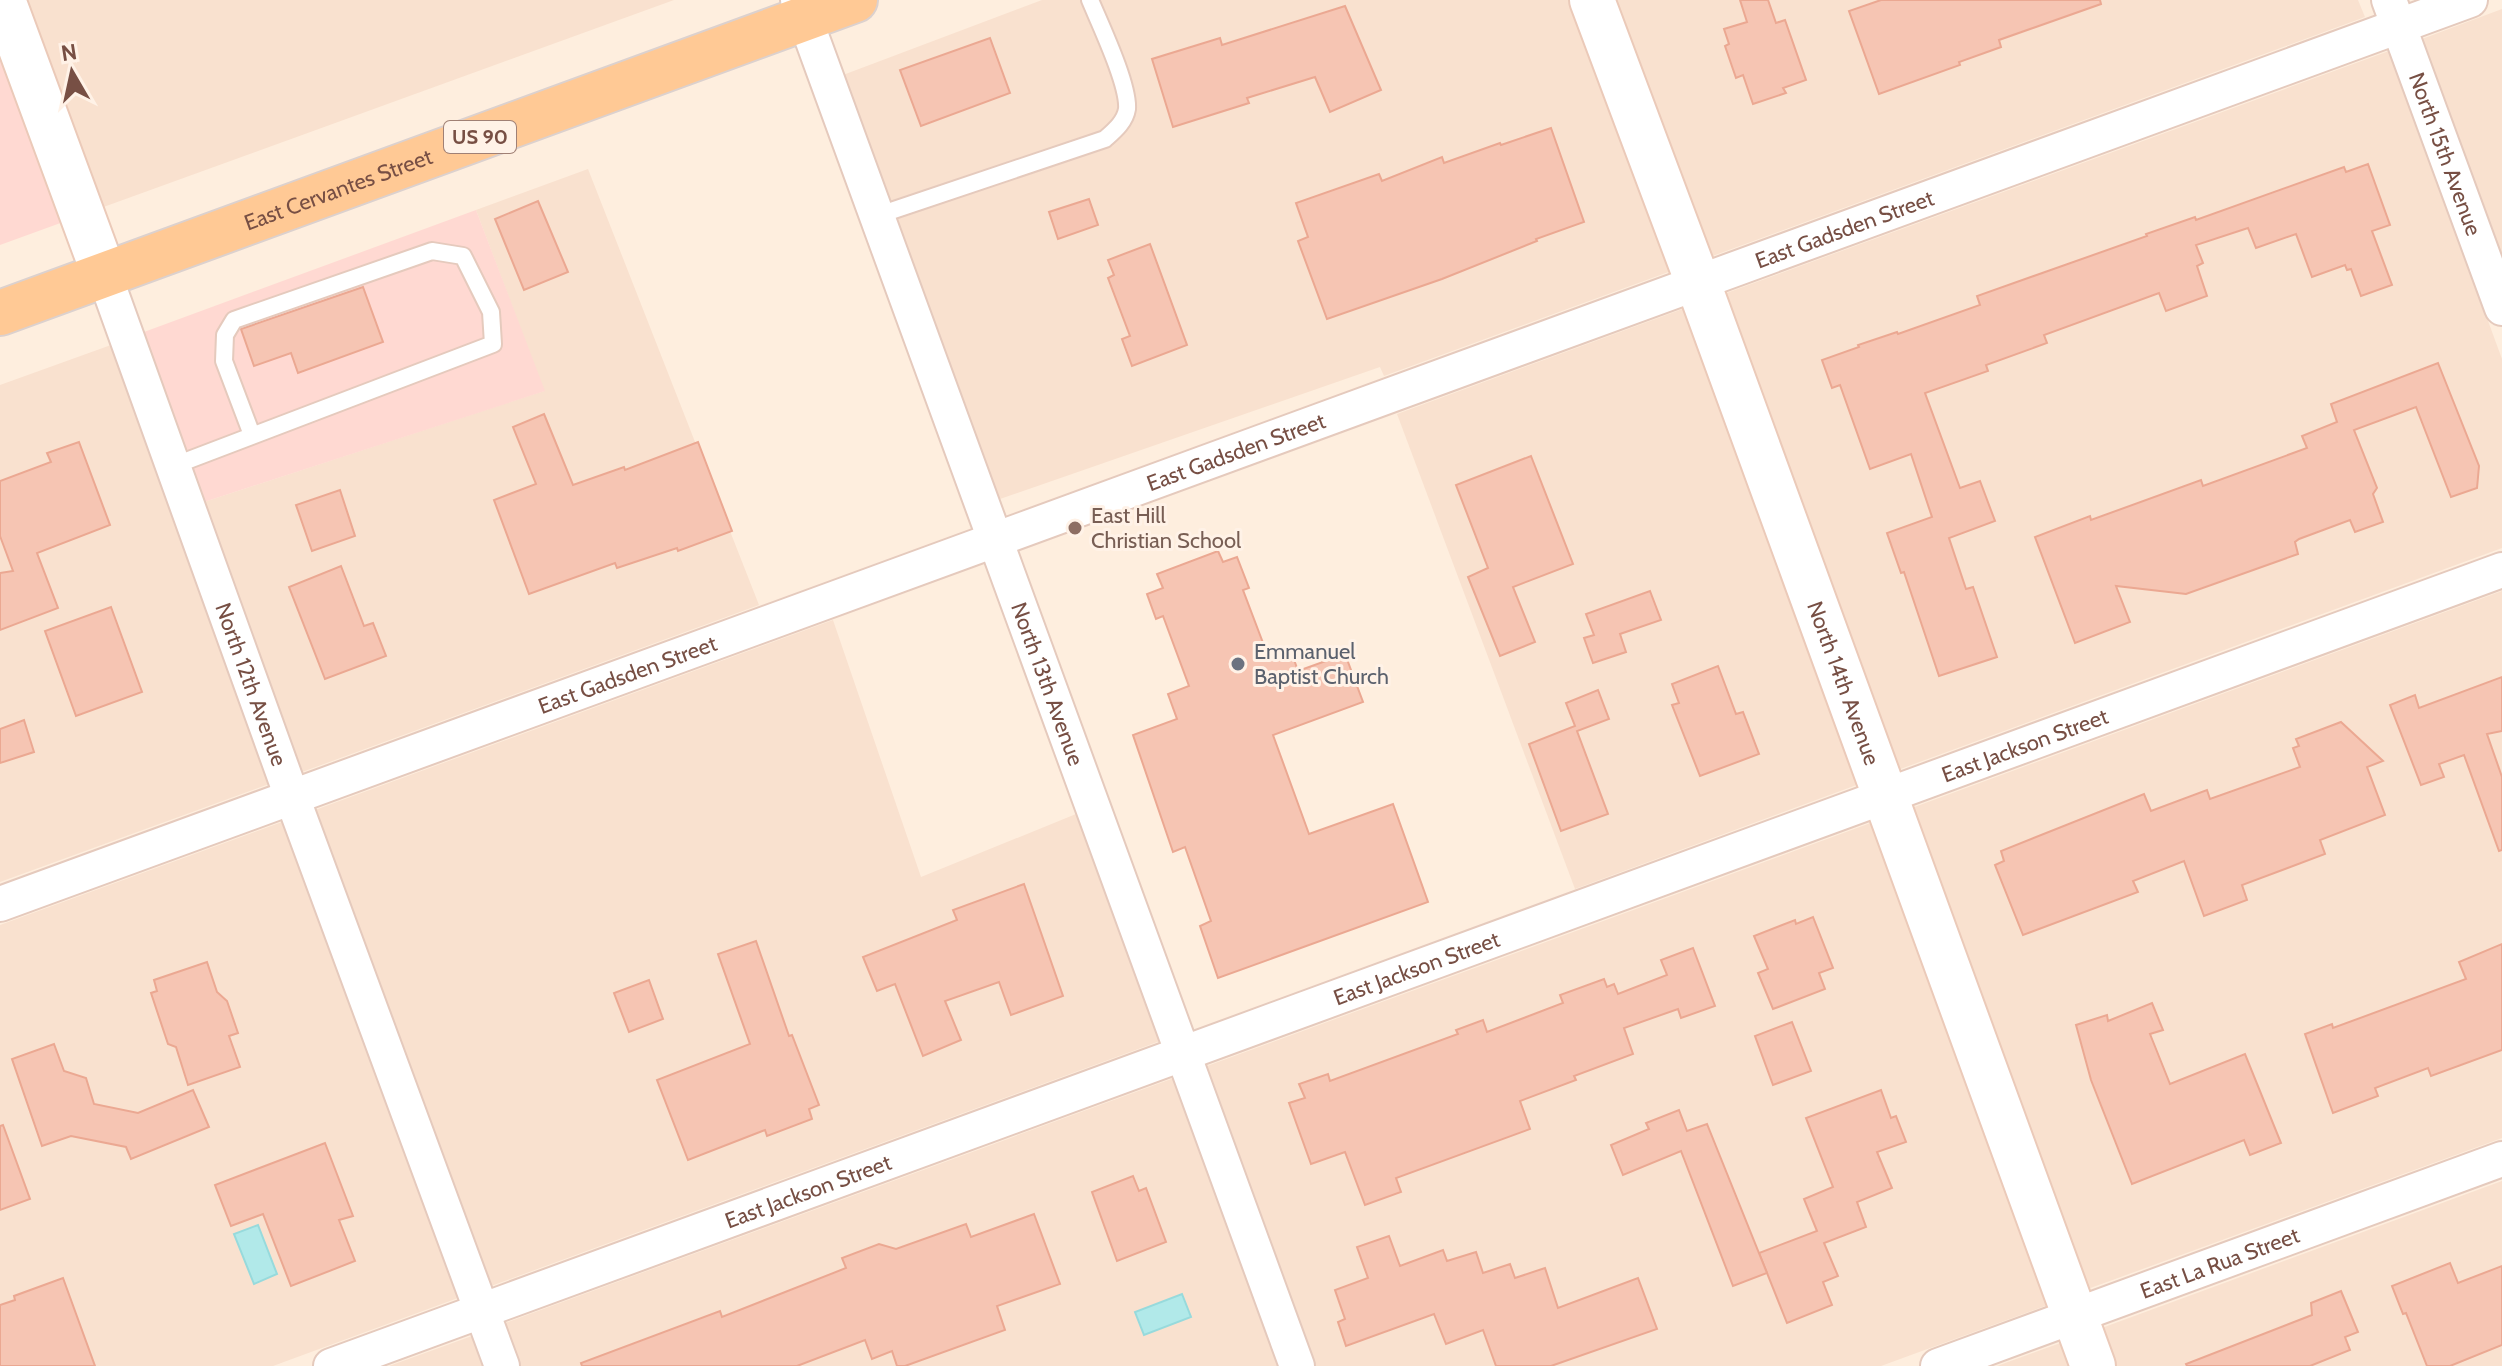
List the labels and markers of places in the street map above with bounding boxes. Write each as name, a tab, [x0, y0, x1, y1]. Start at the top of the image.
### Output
place label: East Hill Christian School	[1091, 502, 1242, 554]
marker: East Hill Christian School	[1066, 519, 1084, 537]
place label: Emmanuel Baptist Church	[1254, 638, 1389, 690]
marker: Emmanuel Baptist Church	[1229, 655, 1247, 673]

